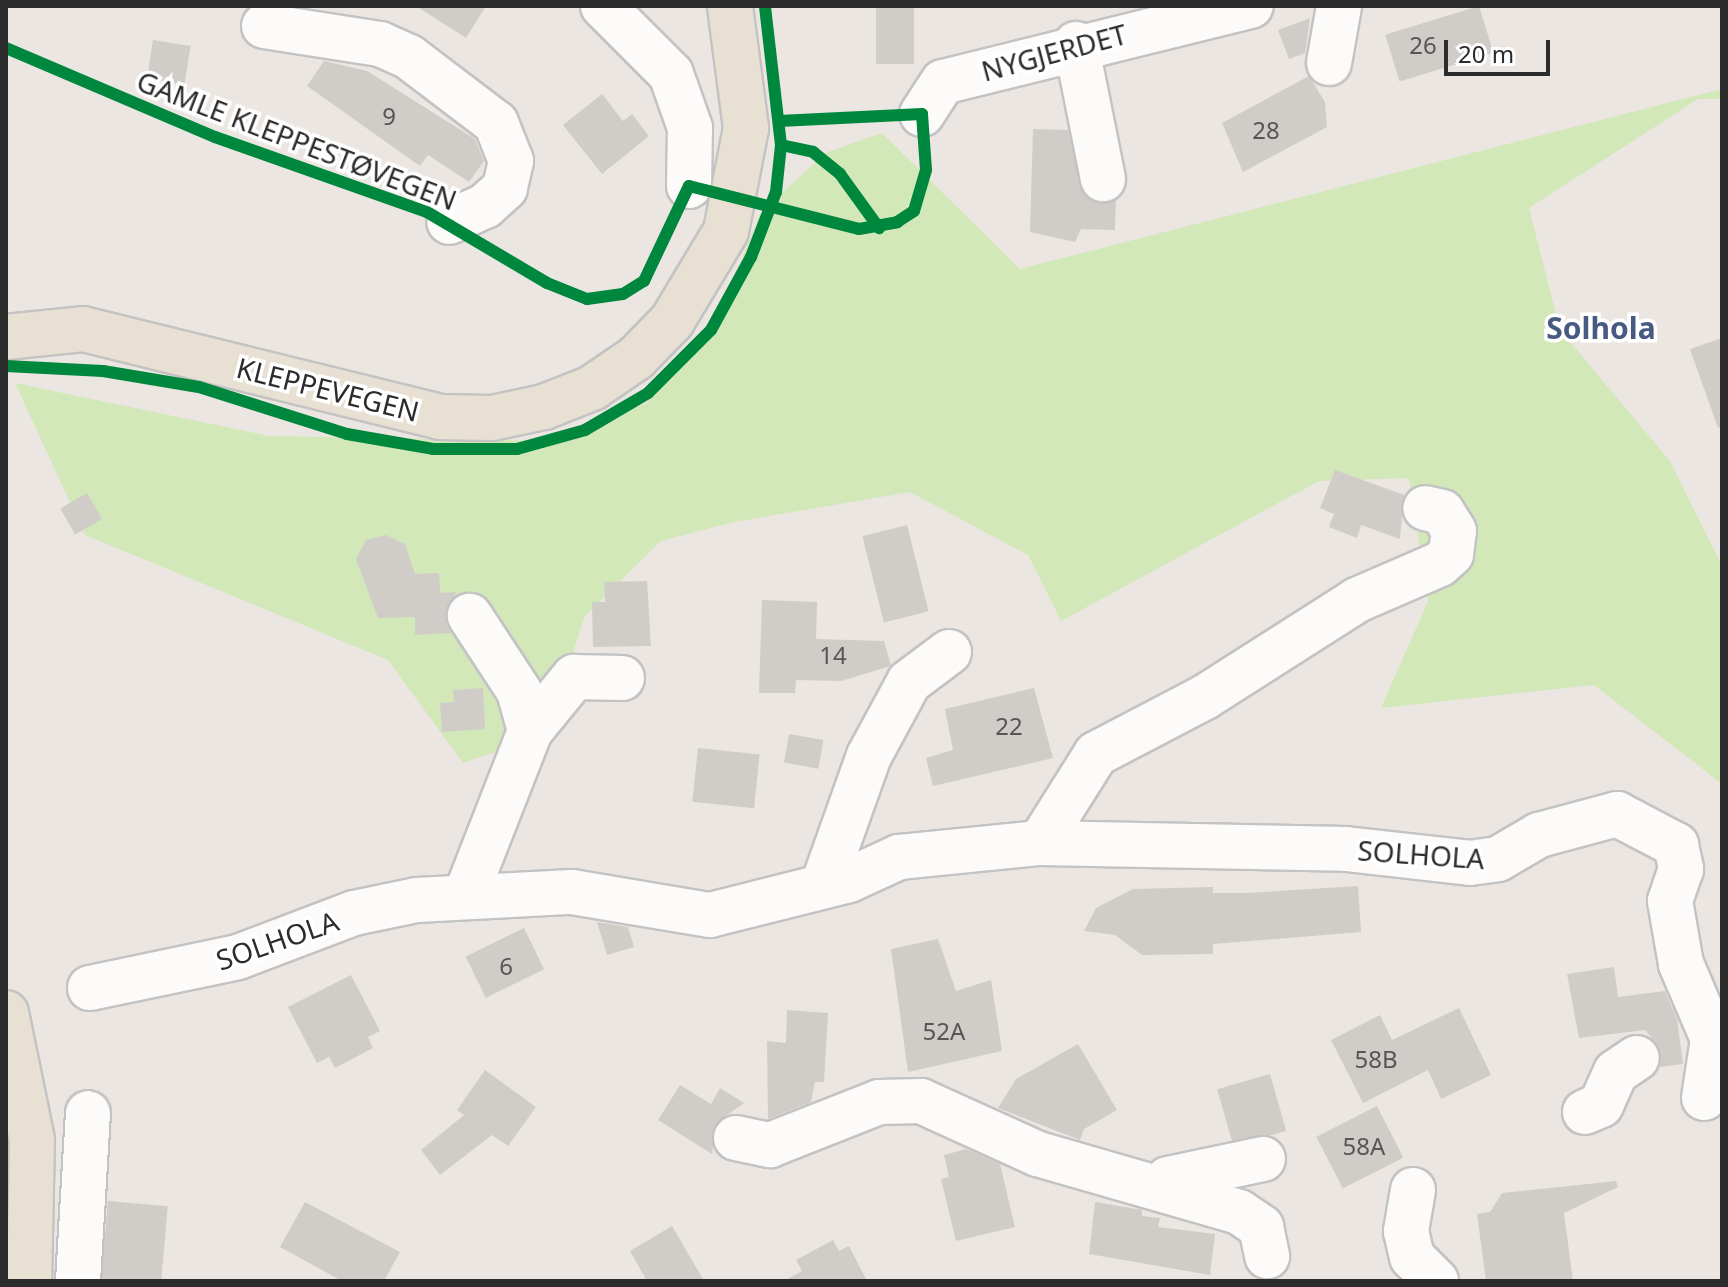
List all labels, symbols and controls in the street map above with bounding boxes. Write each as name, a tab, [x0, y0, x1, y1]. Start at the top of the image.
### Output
street label: NYGJERDET	[978, 16, 1130, 88]
scale bar	[1448, 24, 1554, 74]
house number: 26	[1409, 31, 1437, 59]
text: 20 m	[1458, 37, 1514, 70]
street label: GAMLE KLEPPESTØVEGEN	[132, 63, 462, 217]
house number: 9	[382, 102, 396, 130]
house number: 28	[1252, 116, 1280, 144]
district label: Solhola	[1546, 310, 1656, 346]
street label: KLEPPEVEGEN	[233, 350, 423, 428]
house number: 14	[819, 641, 847, 669]
house number: 22	[995, 712, 1023, 740]
street label: SOLHOLA	[1356, 833, 1486, 875]
street label: SOLHOLA	[211, 903, 343, 977]
house number: 6	[499, 952, 513, 980]
house number: 52A	[923, 1017, 965, 1045]
house number: 58B	[1354, 1045, 1398, 1073]
house number: 58A	[1343, 1132, 1385, 1160]

